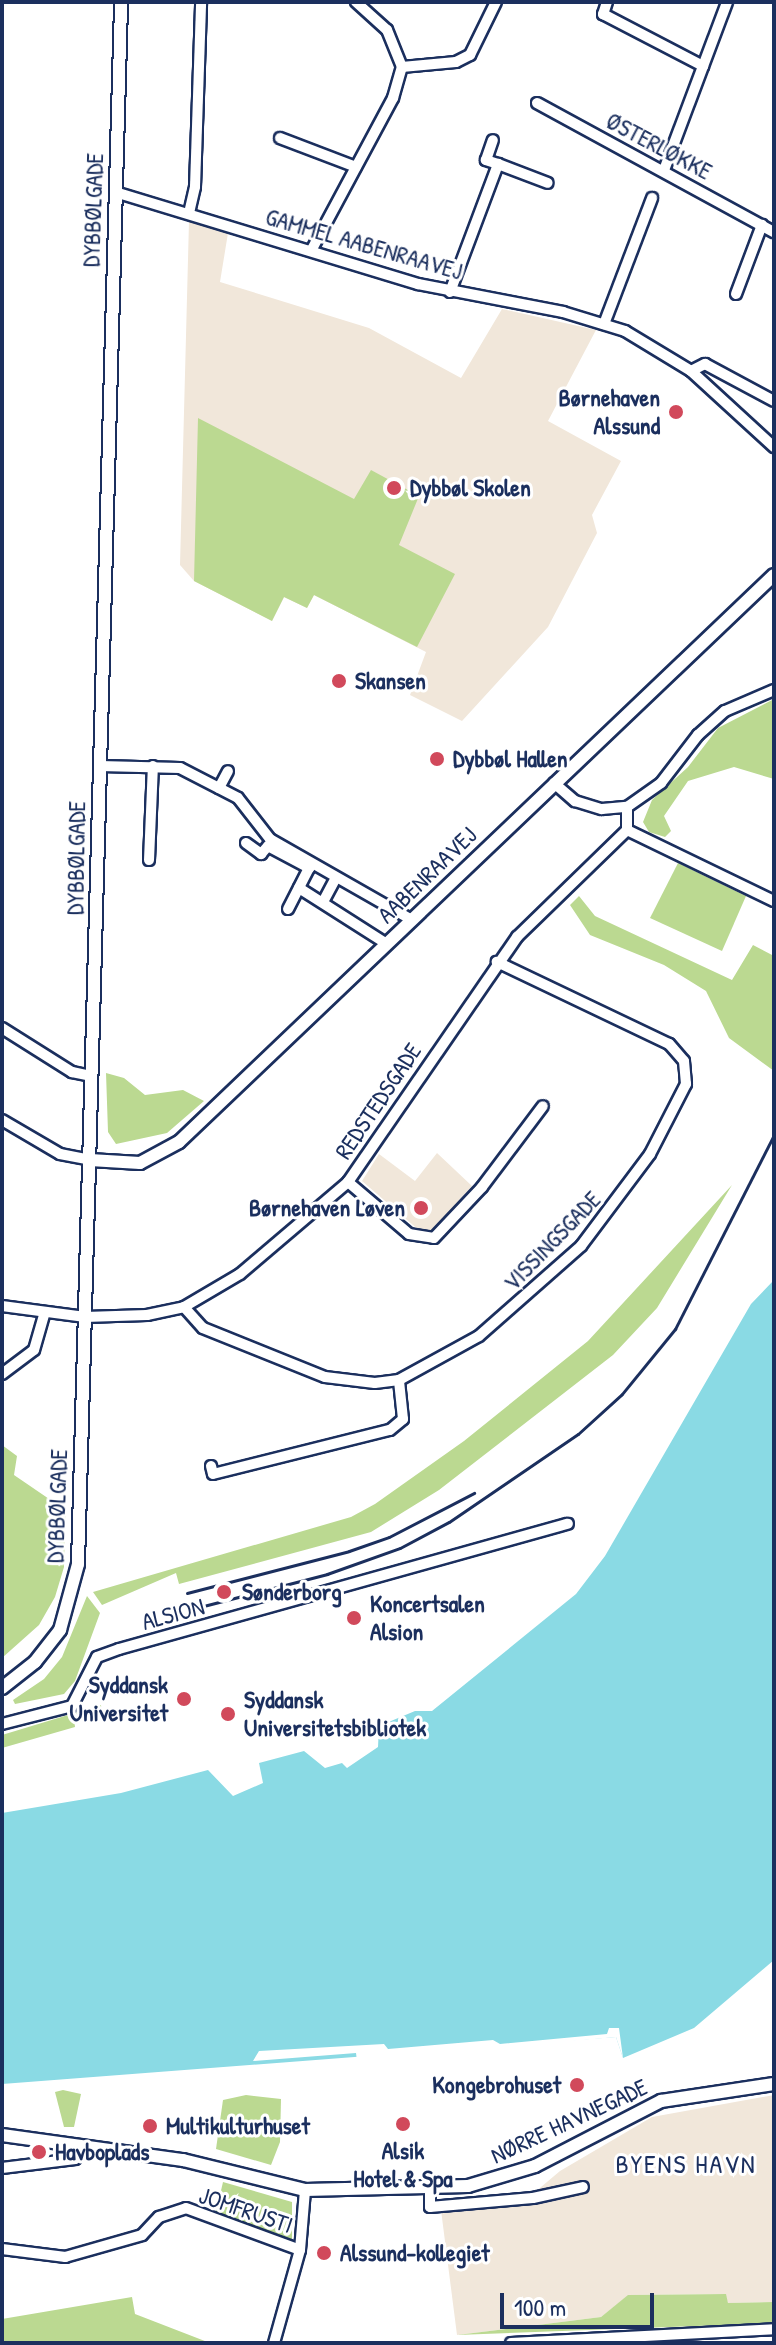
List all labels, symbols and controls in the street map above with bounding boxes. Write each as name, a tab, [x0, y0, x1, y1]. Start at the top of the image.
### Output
street label: ØSTERLØKKE	[601, 106, 717, 186]
street label: DYBBØLGADE	[77, 152, 109, 268]
street label: GAMMEL AABENRAAVEJ	[262, 202, 466, 286]
place label: Børnehaven Alssund	[559, 384, 660, 440]
marker: Børnehaven Alssund	[667, 403, 685, 421]
place label: Dybbøl Skolen	[410, 474, 531, 502]
marker: Dybbøl Skolen	[385, 479, 403, 497]
place label: Skansen	[355, 667, 426, 695]
marker: Skansen	[330, 672, 348, 690]
place label: Dybbøl Hallen	[453, 745, 568, 773]
marker: Dybbøl Hallen	[428, 750, 446, 768]
street label: DYBBØLGADE	[61, 801, 91, 915]
street label: AABENRAAVEJ	[372, 821, 482, 929]
street label: REDSTEDSGADE	[329, 1038, 427, 1164]
street label: VISSINGSGADE	[497, 1185, 607, 1297]
place label: Børnehaven Løven	[249, 1194, 405, 1222]
marker: Børnehaven Løven	[412, 1199, 430, 1217]
street label: DYBBØLGADE	[41, 1448, 73, 1564]
place label: Sønderborg	[242, 1578, 342, 1606]
marker: Sønderborg	[213, 1581, 235, 1603]
place label: Koncertsalen Alsion	[370, 1590, 485, 1646]
street label: ALSION	[139, 1592, 207, 1636]
marker: Koncertsalen Alsion	[345, 1609, 363, 1627]
place label: Syddansk Universitet	[70, 1671, 168, 1727]
place label: Syddansk Universitetsbibliotek	[244, 1686, 426, 1742]
marker: Syddansk Universitet	[175, 1690, 193, 1708]
marker: Syddansk Universitetsbibliotek	[219, 1705, 237, 1723]
place label: Kongebrohuset	[432, 2071, 561, 2099]
street label: NØRRE HAVNEGADE	[486, 2072, 652, 2170]
marker: Kongebrohuset	[568, 2076, 586, 2094]
place label: Multikulturhuset	[166, 2112, 310, 2140]
marker: Alsik Hotel & Spa	[394, 2115, 412, 2133]
marker: Multikulturhuset	[141, 2117, 159, 2135]
place label: Alsik Hotel & Spa	[353, 2137, 453, 2193]
place label: Havboplads	[55, 2138, 149, 2166]
marker: Havboplads	[30, 2143, 48, 2161]
district label: BYENS HAVN	[615, 2148, 757, 2180]
street label: JOMFRUSTI	[195, 2181, 297, 2239]
place label: Alssund-kollegiet	[340, 2239, 489, 2267]
marker: Alssund-kollegiet	[315, 2244, 333, 2262]
scale bar	[504, 2277, 658, 2327]
text: 100 m	[514, 2291, 566, 2323]

